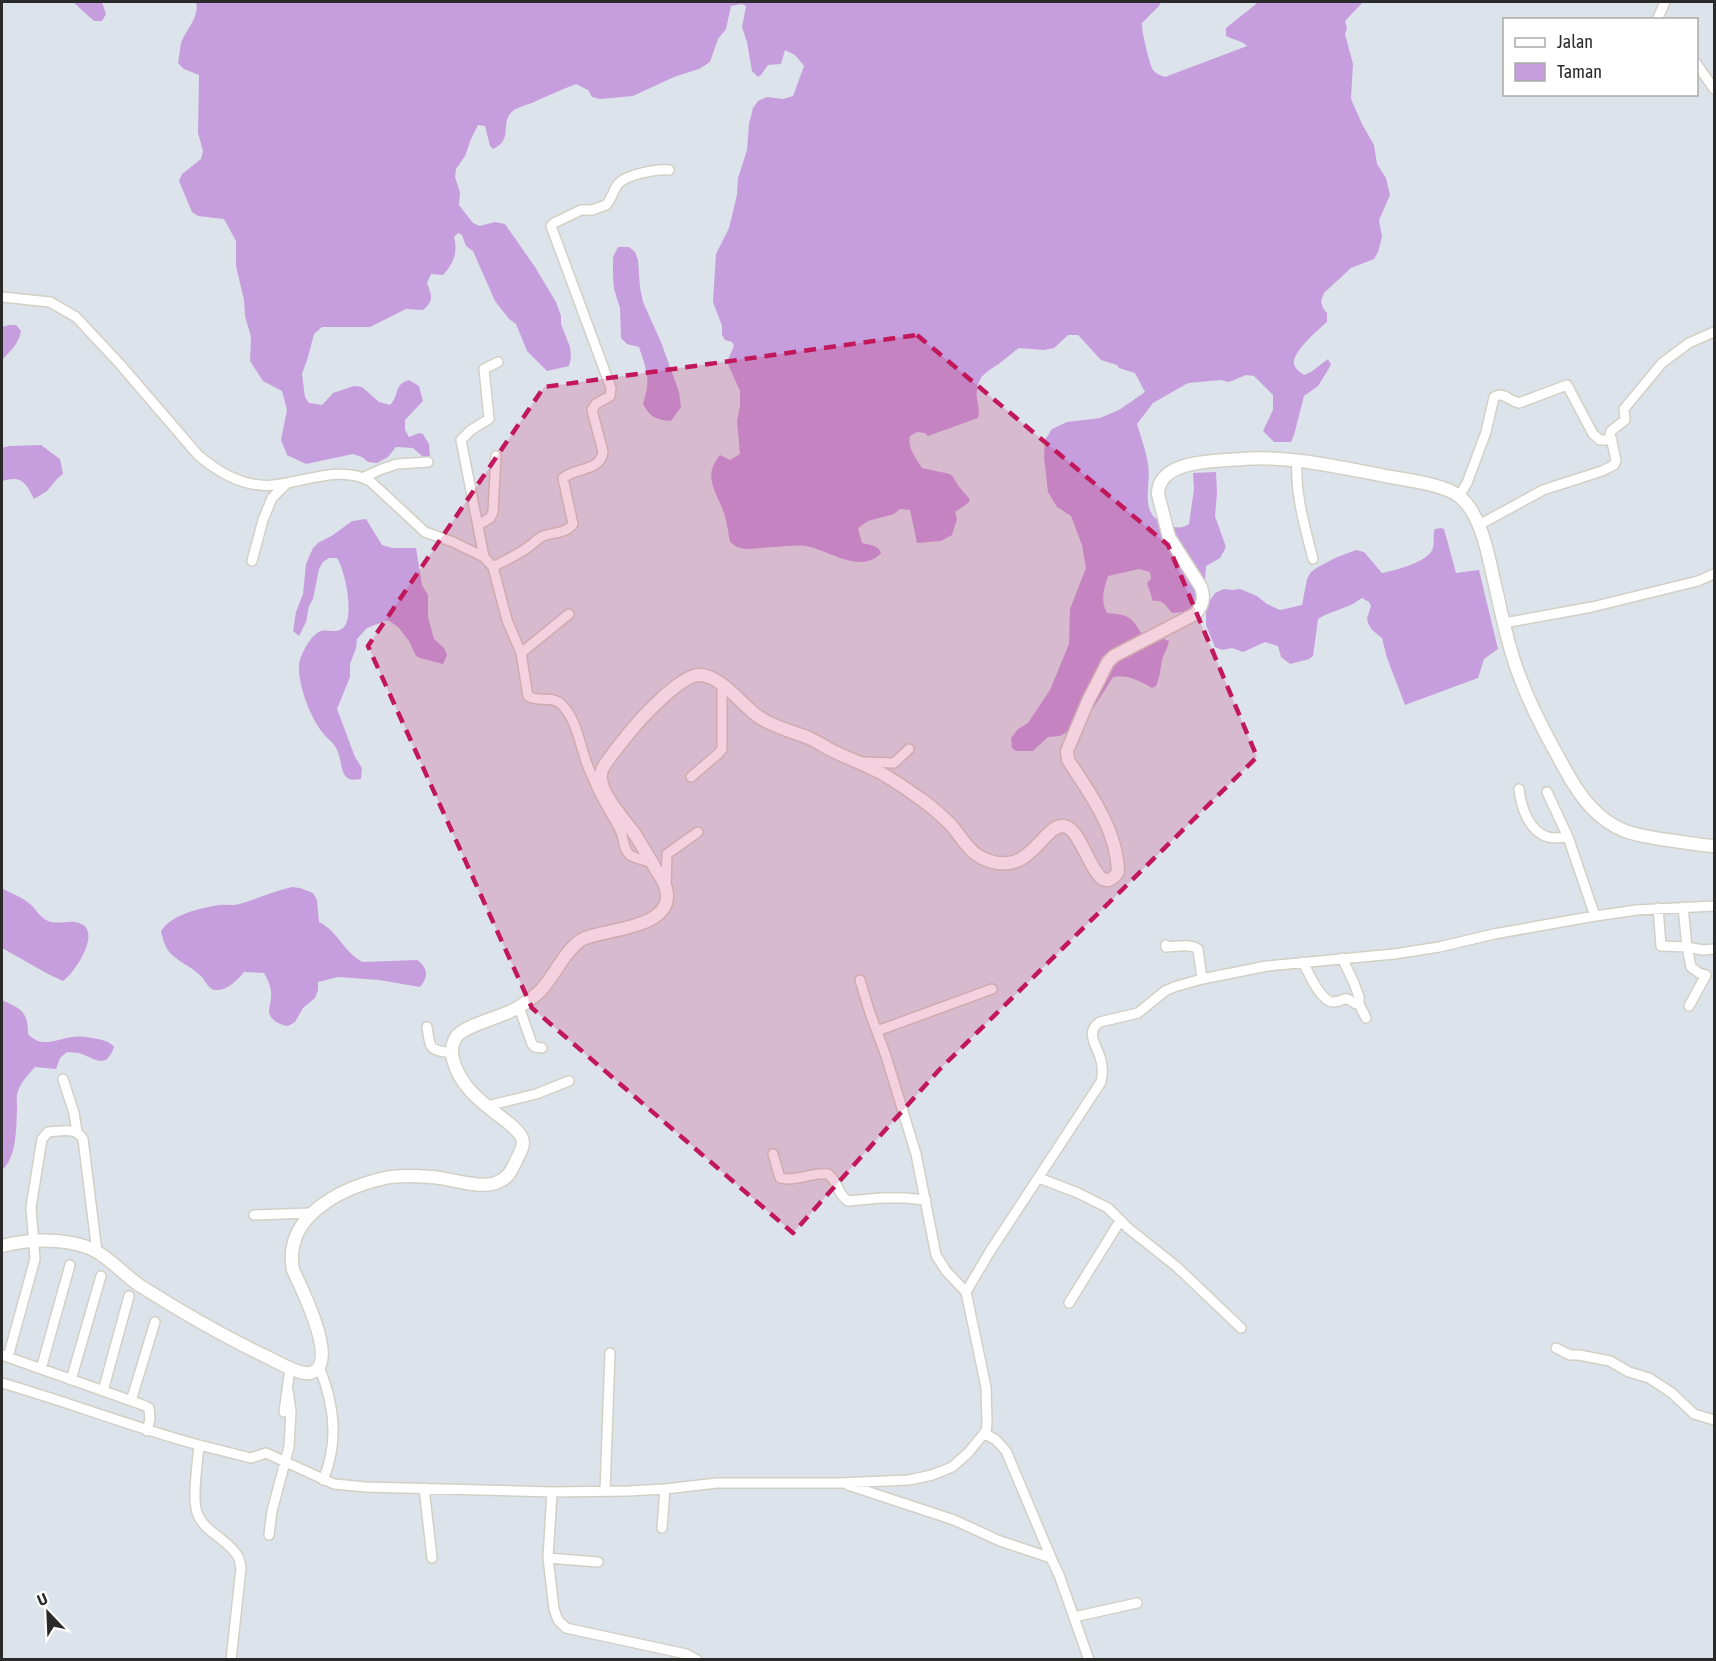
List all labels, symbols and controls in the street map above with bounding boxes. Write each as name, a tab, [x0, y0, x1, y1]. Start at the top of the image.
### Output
legend	[1503, 18, 1698, 96]
text: Jalan	[1557, 31, 1593, 52]
text: Taman	[1557, 61, 1602, 82]
north arrow	[18, 1583, 78, 1643]
text: U	[34, 1589, 50, 1609]

